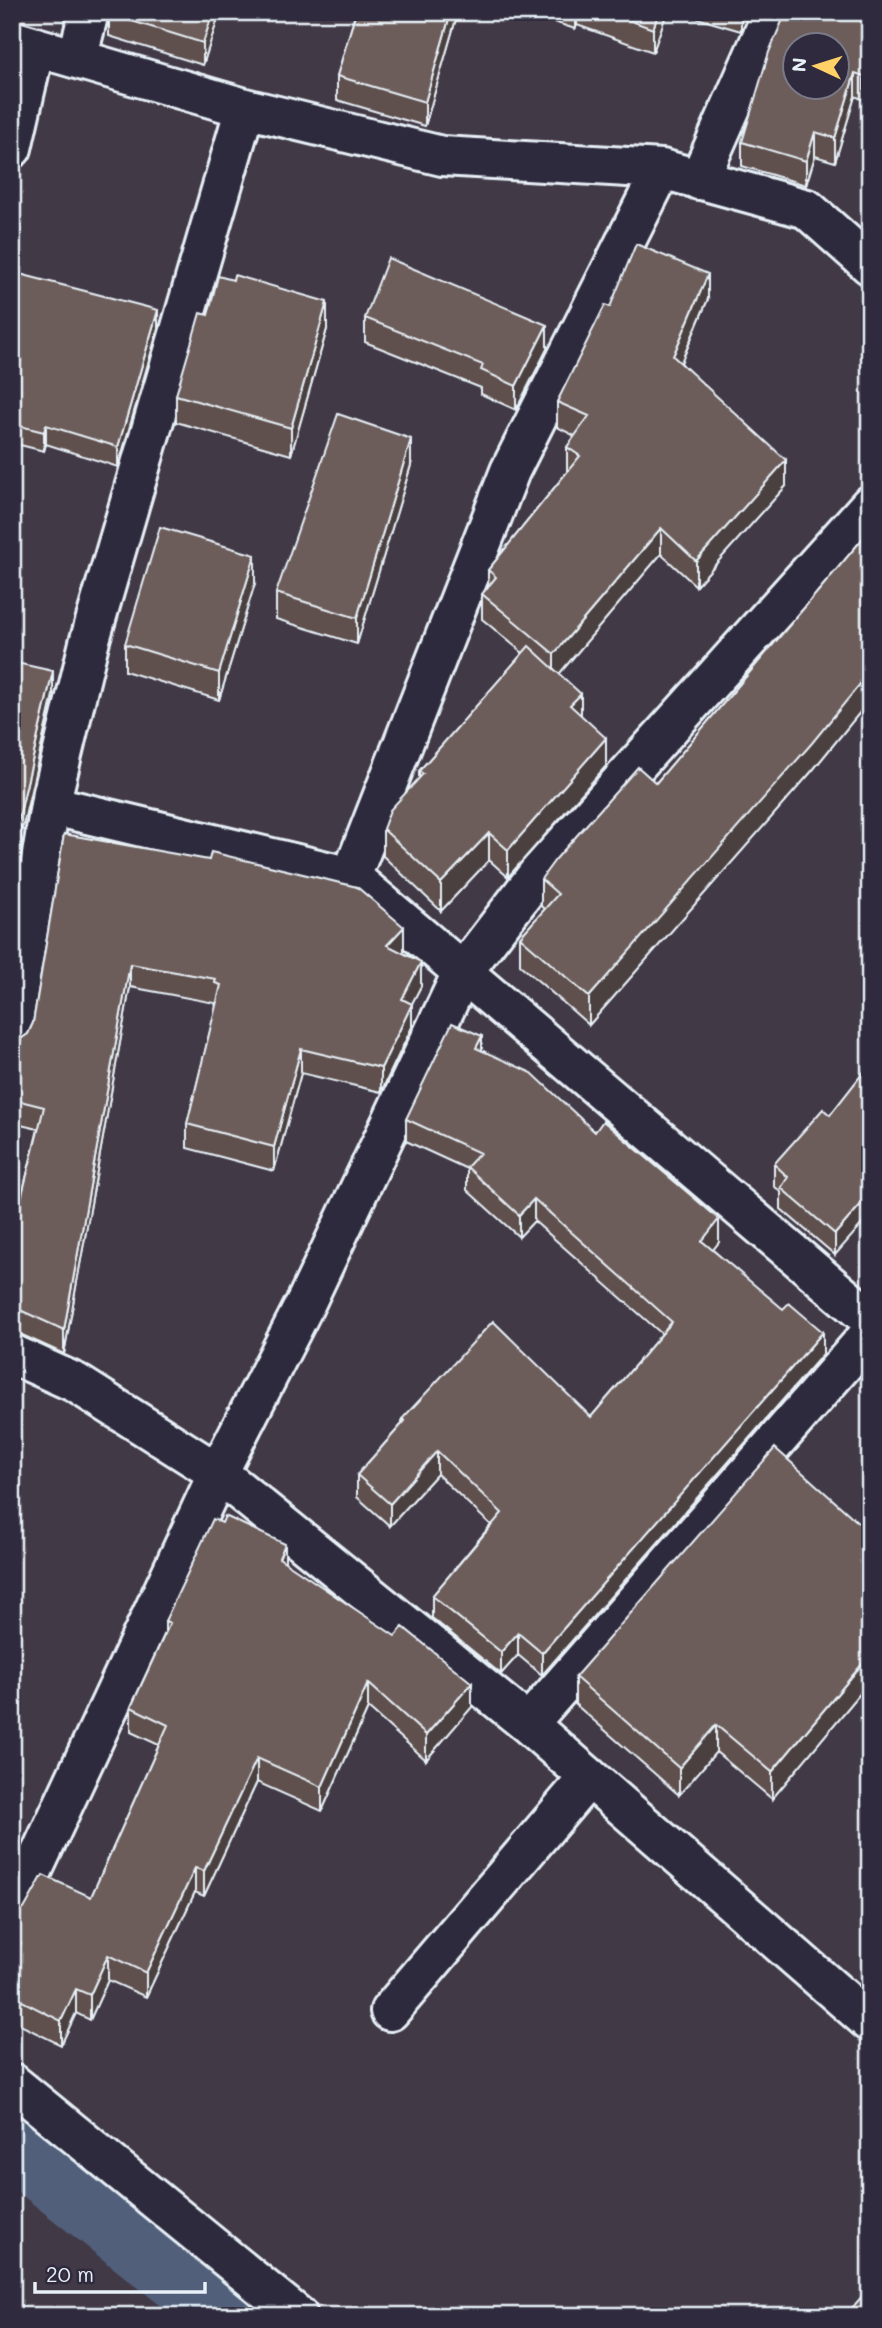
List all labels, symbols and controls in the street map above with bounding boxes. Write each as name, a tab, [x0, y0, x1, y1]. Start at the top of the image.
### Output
north arrow	[780, 32, 850, 102]
text: N	[786, 57, 812, 73]
scale bar	[35, 2251, 205, 2295]
text: 20 m	[46, 2260, 94, 2287]

